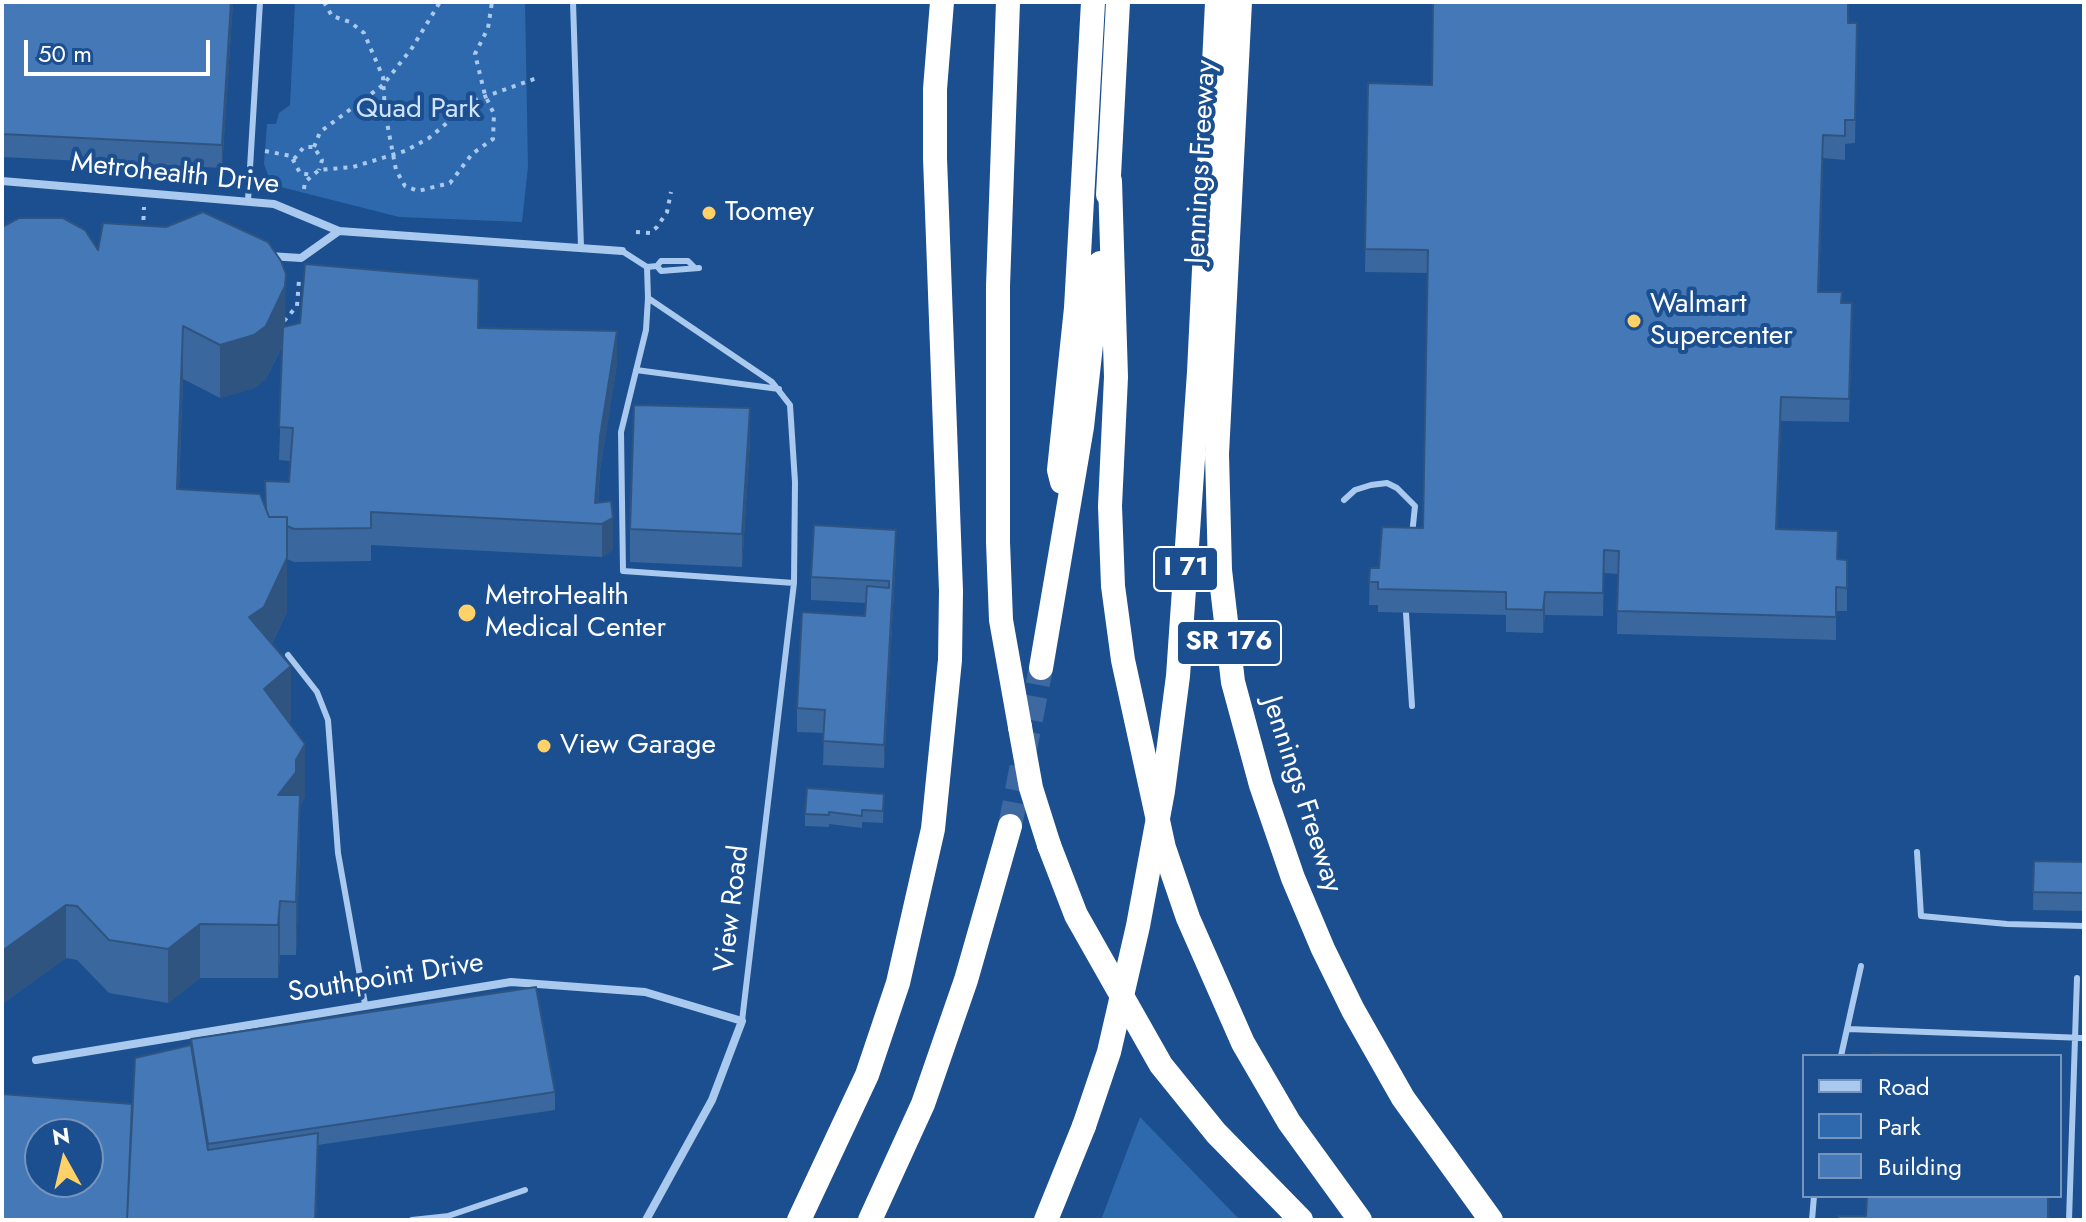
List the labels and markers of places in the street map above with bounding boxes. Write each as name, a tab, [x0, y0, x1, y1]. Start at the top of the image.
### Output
place label: Toomey	[725, 196, 814, 230]
marker: Toomey	[700, 204, 718, 222]
place label: Walmart Supercenter	[1650, 288, 1793, 354]
marker: Walmart Supercenter	[1625, 312, 1643, 330]
place label: MetroHealth Medical Center	[485, 580, 666, 646]
marker: MetroHealth Medical Center	[456, 602, 478, 624]
place label: View Garage	[560, 729, 716, 763]
marker: View Garage	[535, 737, 553, 755]

